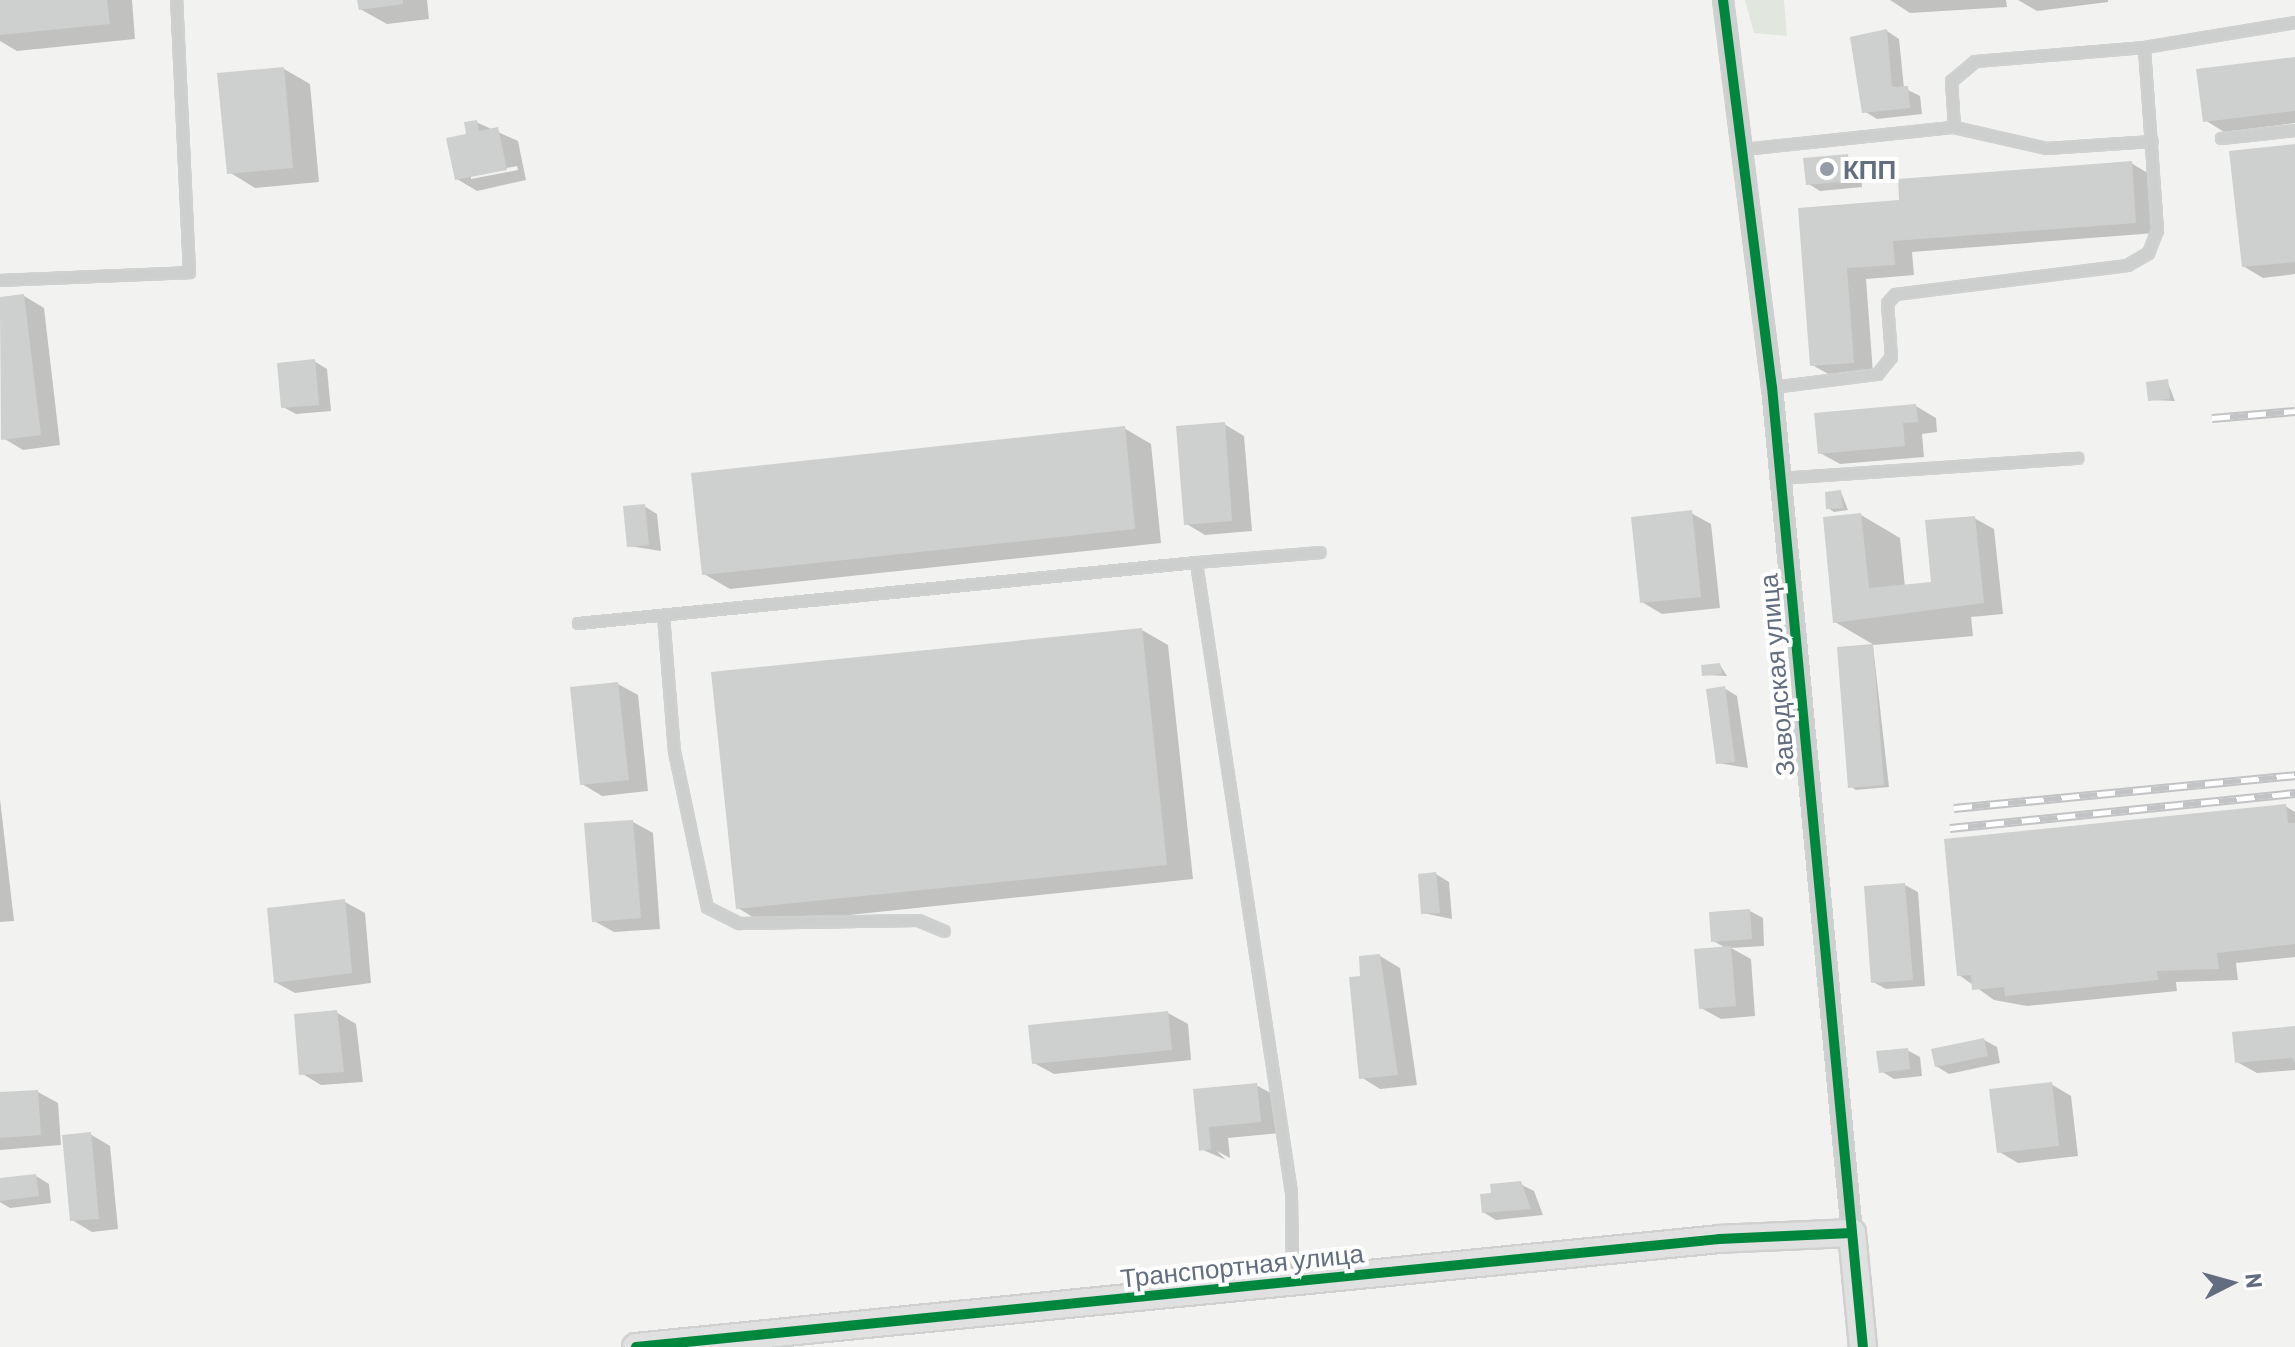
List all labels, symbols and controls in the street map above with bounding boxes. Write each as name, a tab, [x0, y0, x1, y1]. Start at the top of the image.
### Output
place label: КПП	[1843, 153, 1896, 185]
marker: КПП	[1818, 160, 1836, 178]
street label: Заводская улица	[1752, 573, 1800, 777]
street label: Транспортная улица	[1119, 1237, 1365, 1293]
north arrow	[2191, 1243, 2271, 1323]
text: N	[2241, 1272, 2269, 1289]

